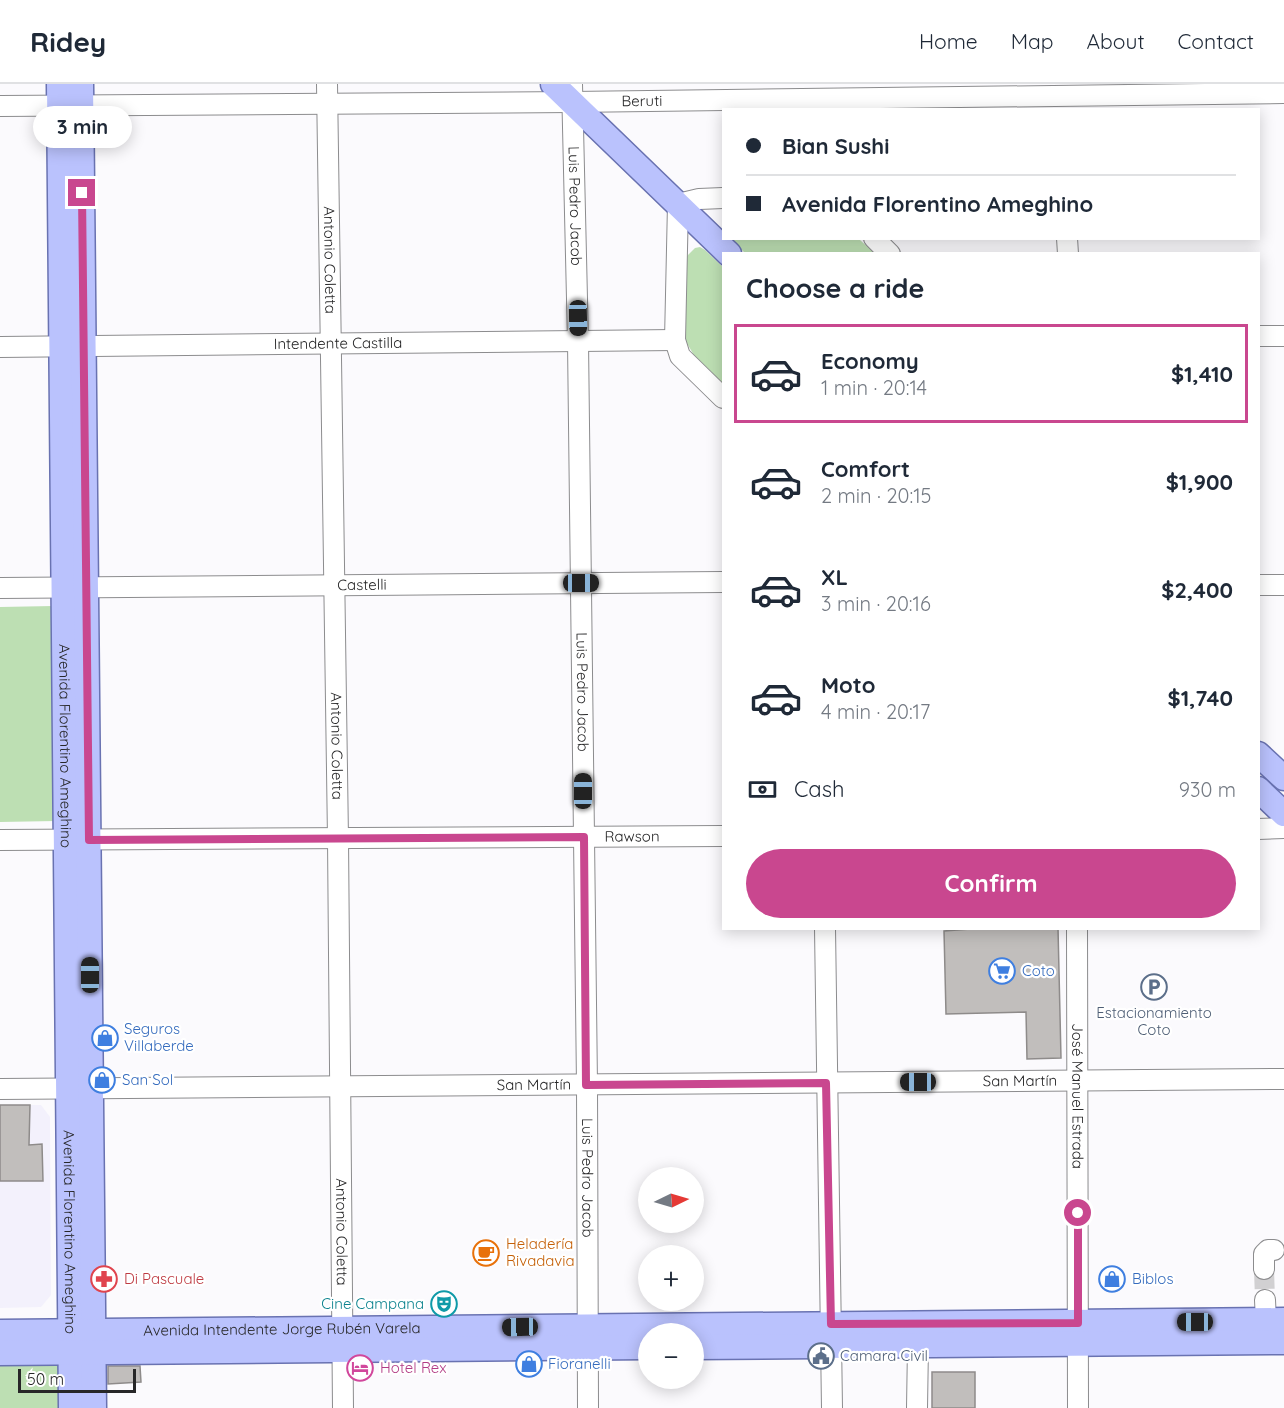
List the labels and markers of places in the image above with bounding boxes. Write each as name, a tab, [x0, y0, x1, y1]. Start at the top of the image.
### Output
supermarket icon: Coto	[987, 956, 1017, 986]
place label: Coto	[1022, 961, 1055, 980]
parking icon: Estacionamiento Coto	[1139, 972, 1169, 1002]
place label: Estacionamiento Coto	[1096, 1003, 1212, 1039]
place label: Seguros Villaberde	[124, 1019, 194, 1055]
shop icon: Seguros Villaberde	[90, 1023, 120, 1053]
shop icon: San Sol	[87, 1065, 117, 1095]
place label: San Sol	[122, 1070, 173, 1089]
place label: Heladería Rivadavia	[506, 1234, 575, 1270]
cafe icon: Heladería Rivadavia	[471, 1238, 501, 1268]
pharmacy icon: Di Pascuale	[89, 1264, 119, 1294]
shop icon: Biblos	[1097, 1264, 1127, 1294]
place label: Di Pascuale	[124, 1269, 204, 1288]
place label: Biblos	[1132, 1269, 1173, 1288]
theatre icon: Cine Campana	[429, 1289, 459, 1319]
place label: Cine Campana	[321, 1294, 424, 1313]
public building icon: Camara Civil	[806, 1341, 836, 1371]
place label: Camara Civil	[840, 1346, 928, 1365]
shop icon: Fioranelli	[514, 1349, 544, 1379]
hotel icon: Hotel Rex	[345, 1353, 375, 1383]
place label: Fioranelli	[548, 1354, 611, 1373]
place label: Hotel Rex	[380, 1358, 447, 1377]

